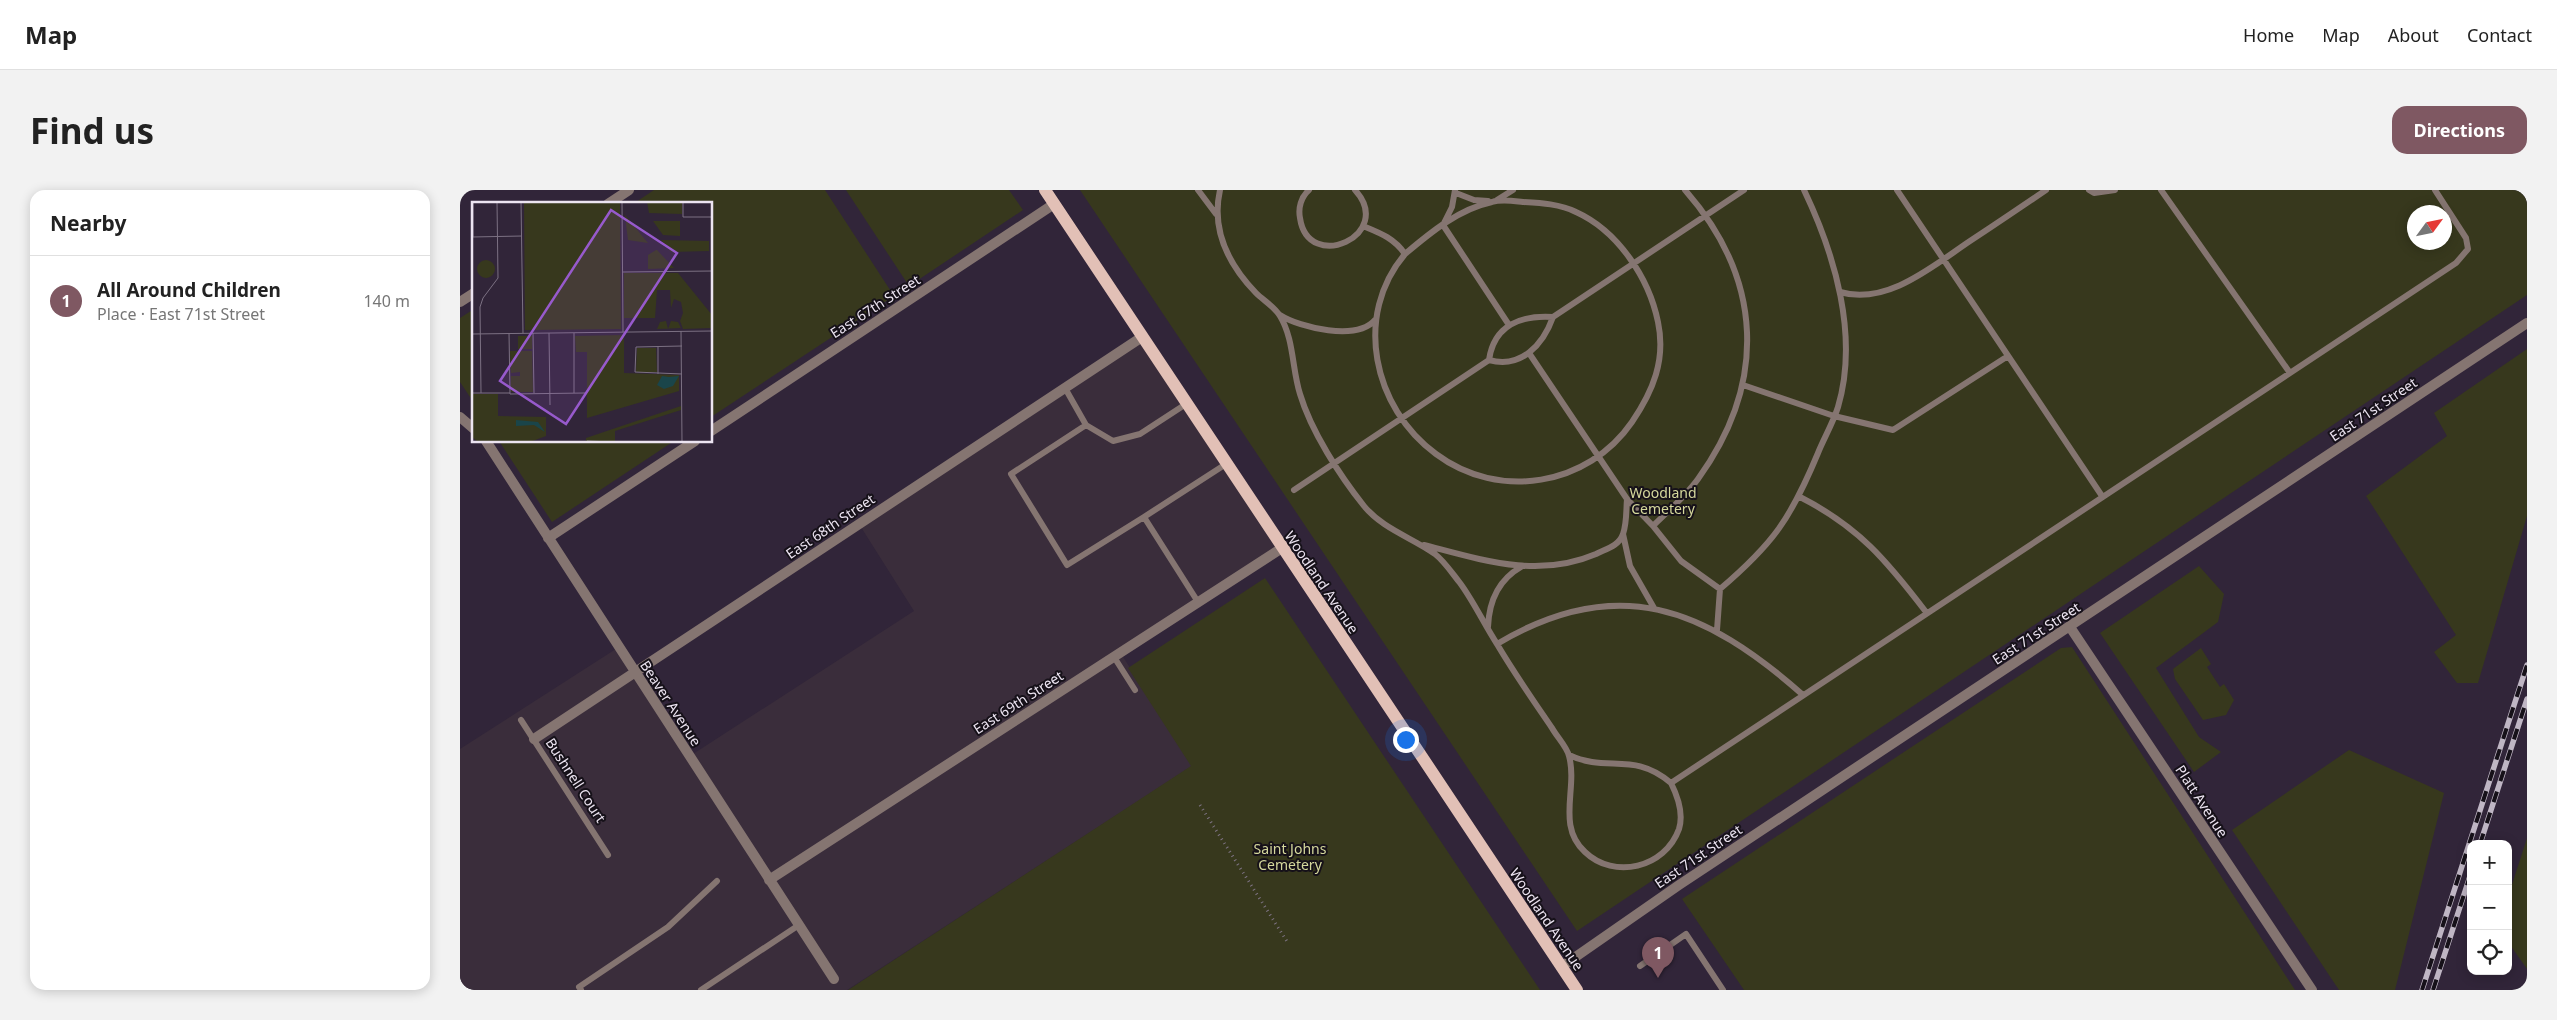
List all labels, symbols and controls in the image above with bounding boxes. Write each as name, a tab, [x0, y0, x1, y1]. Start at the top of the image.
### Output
text: Map	[25, 18, 77, 51]
text: Home	[2243, 23, 2294, 47]
text: Map	[2322, 23, 2360, 47]
text: About	[2388, 23, 2439, 47]
text: Contact	[2467, 23, 2532, 47]
button: Directions	[2392, 106, 2527, 154]
text: Find us	[30, 107, 154, 154]
inset map	[472, 202, 712, 442]
north arrow	[2407, 205, 2452, 250]
text: Nearby	[50, 209, 126, 237]
street label: East 67th Street	[826, 270, 924, 342]
text: All Around Children	[97, 277, 281, 303]
text: 1	[61, 290, 71, 312]
text: 140 m	[363, 290, 410, 312]
text: Place · East 71st Street	[97, 303, 265, 325]
street label: East 71st Street	[2326, 373, 2420, 445]
park label: Woodland Cemetery	[1629, 483, 1697, 518]
street label: East 68th Street	[782, 489, 878, 563]
street label: Woodland Avenue	[1281, 527, 1363, 637]
street label: East 71st Street	[1988, 597, 2084, 669]
street label: Beaver Avenue	[636, 657, 706, 750]
street label: East 69th Street	[969, 666, 1067, 738]
your location	[1393, 727, 1419, 753]
street label: Bushnell Court	[542, 734, 610, 826]
street label: Platt Avenue	[2171, 761, 2233, 841]
street label: East 71st Street	[1651, 820, 1745, 892]
park label: Saint Johns Cemetery	[1254, 839, 1327, 874]
map controls	[2467, 840, 2512, 975]
button: +	[2467, 840, 2512, 885]
street label: Woodland Avenue	[1506, 864, 1588, 974]
button: −	[2467, 885, 2512, 930]
button: locate	[2467, 930, 2512, 975]
pin: 1	[1642, 937, 1674, 978]

